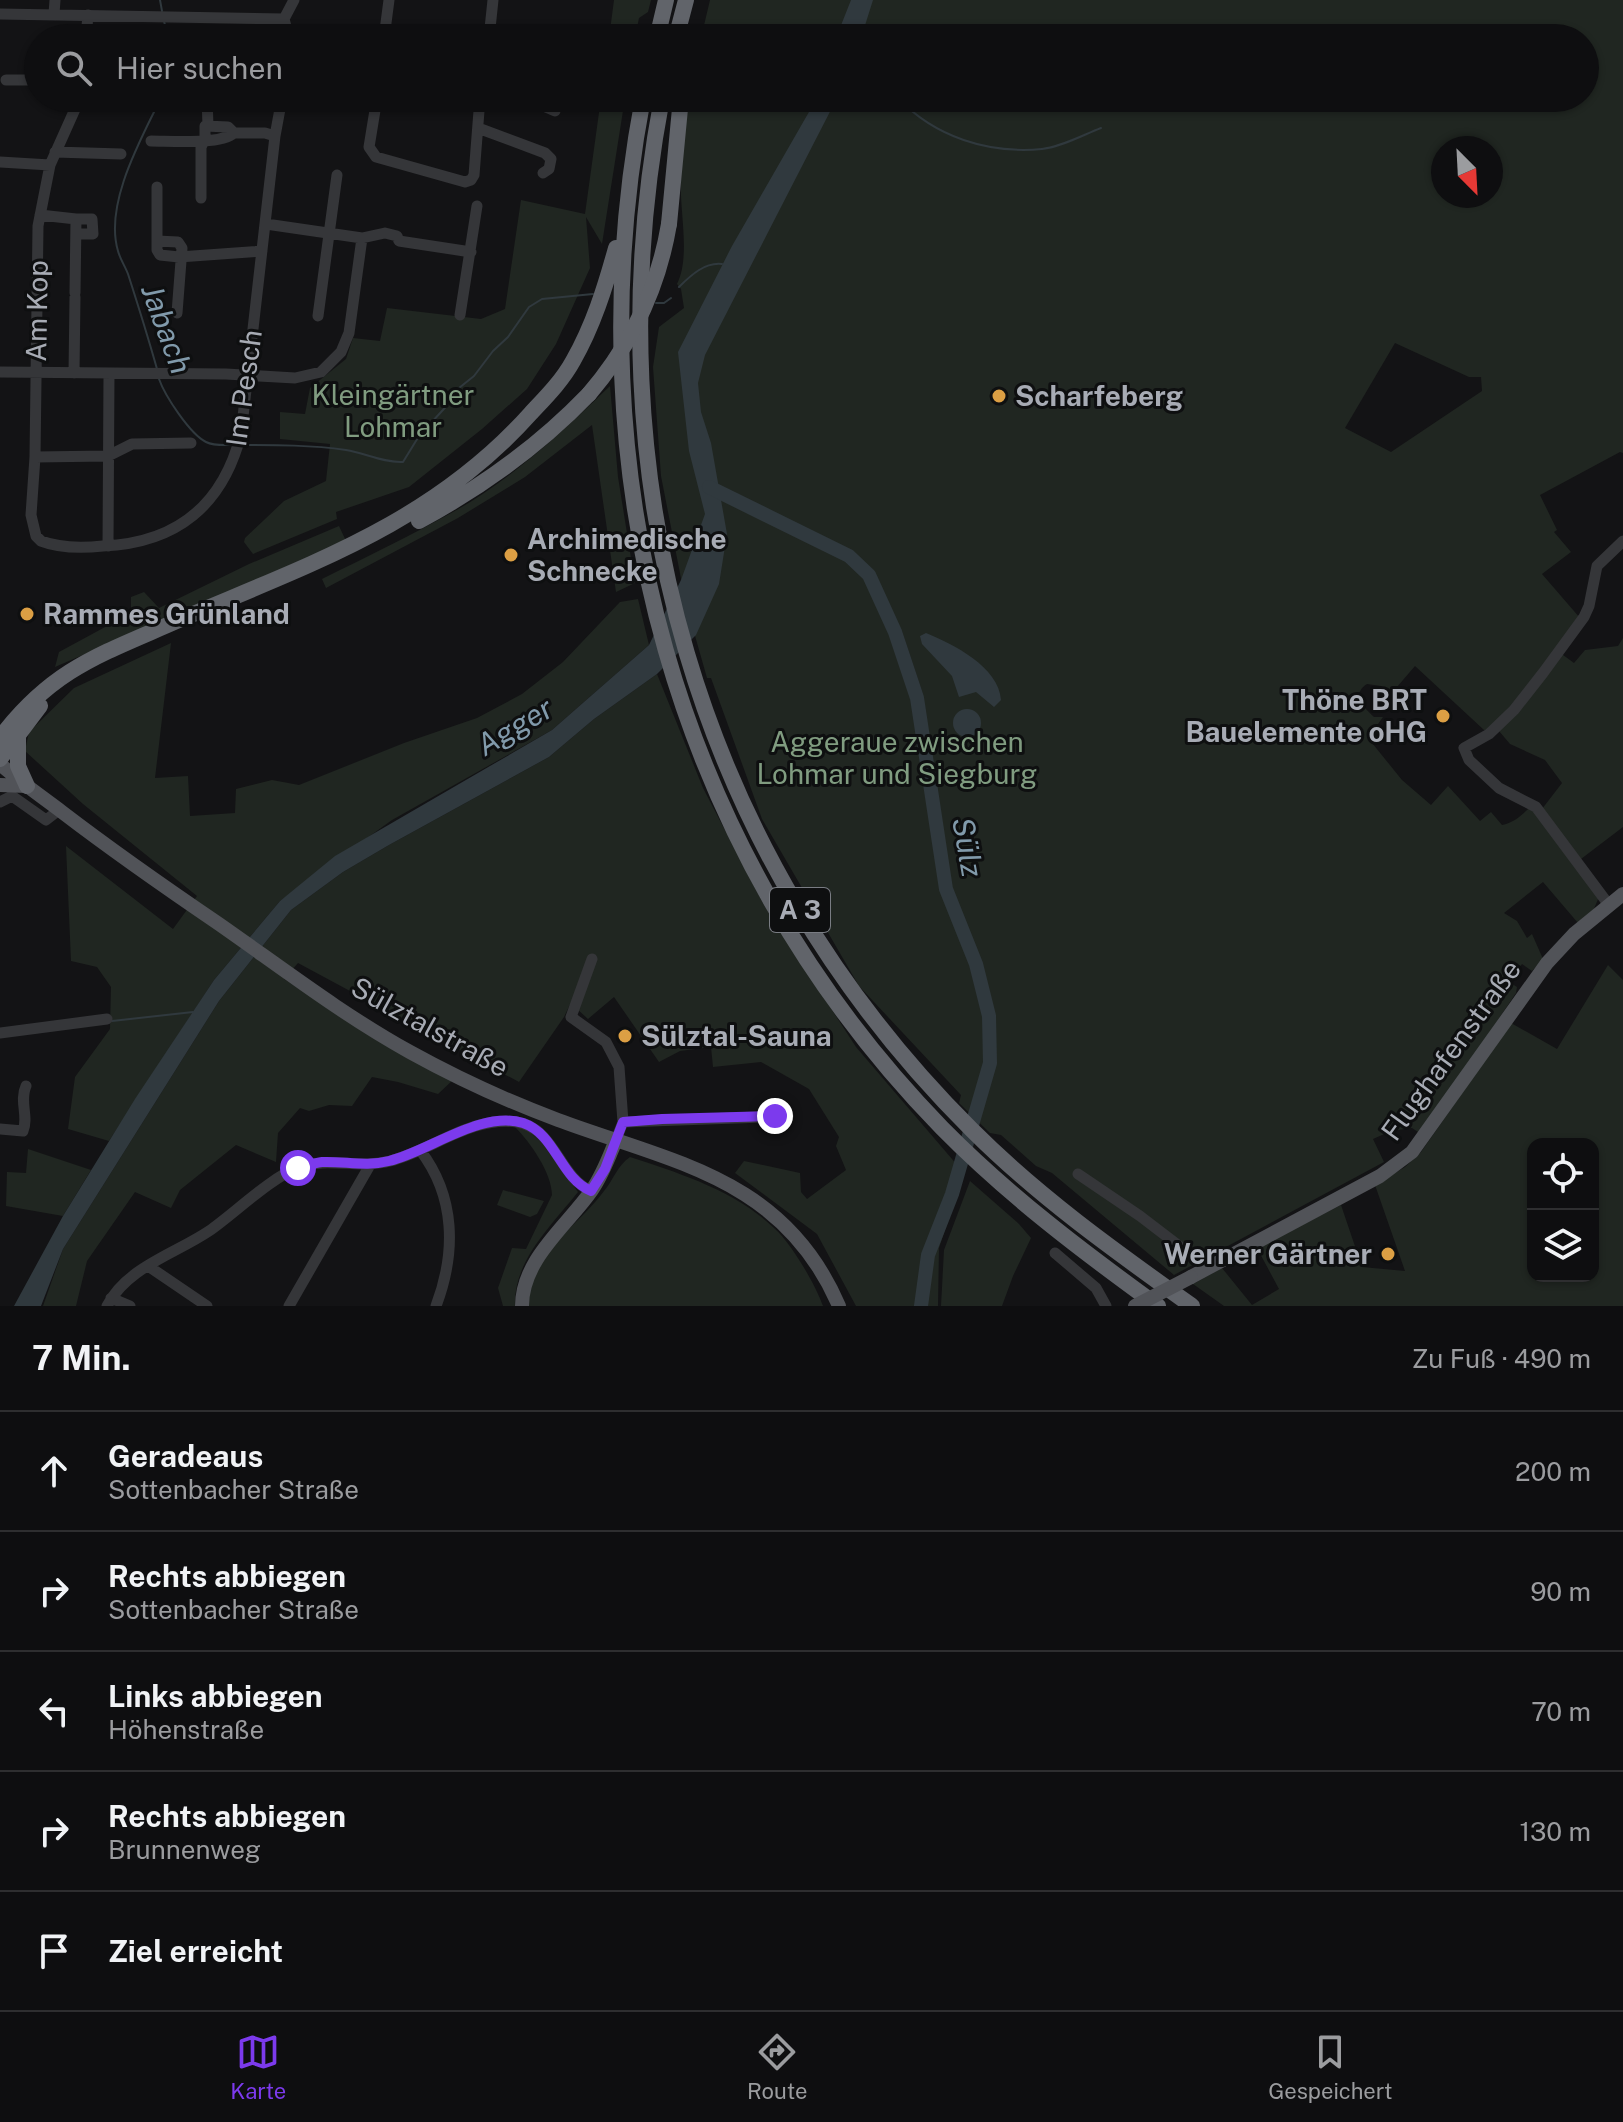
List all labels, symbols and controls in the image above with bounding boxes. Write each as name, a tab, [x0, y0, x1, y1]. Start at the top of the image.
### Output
search box	[24, 24, 1599, 112]
icon: search	[52, 46, 96, 90]
text: Hier suchen	[116, 50, 283, 86]
north arrow	[1431, 136, 1503, 208]
street label: Am Kop	[19, 260, 54, 362]
water label: Jabach	[134, 279, 200, 378]
street label: Im Pesch	[219, 327, 268, 448]
park label: Kleingärtner Lohmar	[312, 378, 474, 443]
place label: Scharfeberg	[1015, 379, 1183, 412]
marker: Scharfeberg	[990, 387, 1008, 405]
place label: Archimedische Schnecke	[527, 522, 727, 587]
marker: Archimedische Schnecke	[502, 546, 520, 564]
place label: Rammes Grünland	[43, 597, 290, 630]
marker: Rammes Grünland	[18, 605, 36, 623]
place label: Thöne BRT Bauelemente oHG	[1185, 683, 1427, 748]
water label: Agger	[470, 689, 560, 763]
marker: Thöne BRT Bauelemente oHG	[1434, 707, 1452, 725]
park label: Aggeraue zwischen Lohmar und Siegburg	[757, 725, 1038, 790]
water label: Sülz	[945, 814, 991, 879]
road number: A 3	[770, 888, 830, 932]
street label: Flughafenstraße	[1374, 953, 1527, 1146]
street label: Sülztalstraße	[346, 970, 515, 1083]
place label: Sülztal-Sauna	[641, 1019, 832, 1052]
marker: Sülztal-Sauna	[616, 1027, 634, 1045]
route end	[757, 1098, 793, 1134]
map controls	[1527, 1138, 1599, 1282]
button: locate	[1527, 1138, 1599, 1210]
route start	[280, 1150, 316, 1186]
button: layers	[1527, 1210, 1599, 1282]
place label: Werner Gärtner	[1164, 1237, 1372, 1270]
marker: Werner Gärtner	[1379, 1245, 1397, 1263]
text: 7 Min.	[32, 1338, 131, 1378]
text: Zu Fuß · 490 m	[1412, 1343, 1591, 1374]
text: Geradeaus	[108, 1438, 263, 1474]
icon: ahead	[32, 1449, 76, 1493]
text: 200 m	[1515, 1456, 1591, 1487]
text: Sottenbacher Straße	[108, 1474, 359, 1505]
text: Rechts abbiegen	[108, 1558, 346, 1594]
icon: right	[32, 1569, 76, 1613]
text: 90 m	[1530, 1576, 1591, 1607]
text: Sottenbacher Straße	[108, 1594, 359, 1625]
text: Links abbiegen	[108, 1678, 323, 1714]
icon: left	[32, 1689, 76, 1733]
text: 70 m	[1531, 1696, 1591, 1727]
text: Höhenstraße	[108, 1714, 264, 1745]
text: Rechts abbiegen	[108, 1798, 346, 1834]
icon: right	[32, 1809, 76, 1853]
text: 130 m	[1519, 1816, 1591, 1847]
text: Brunnenweg	[108, 1834, 261, 1865]
icon: arrive	[32, 1929, 76, 1973]
text: Ziel erreicht	[108, 1933, 283, 1969]
tab: Karte	[230, 2030, 286, 2104]
tab: Route	[747, 2030, 807, 2104]
tab: Gespeichert	[1268, 2030, 1393, 2104]

